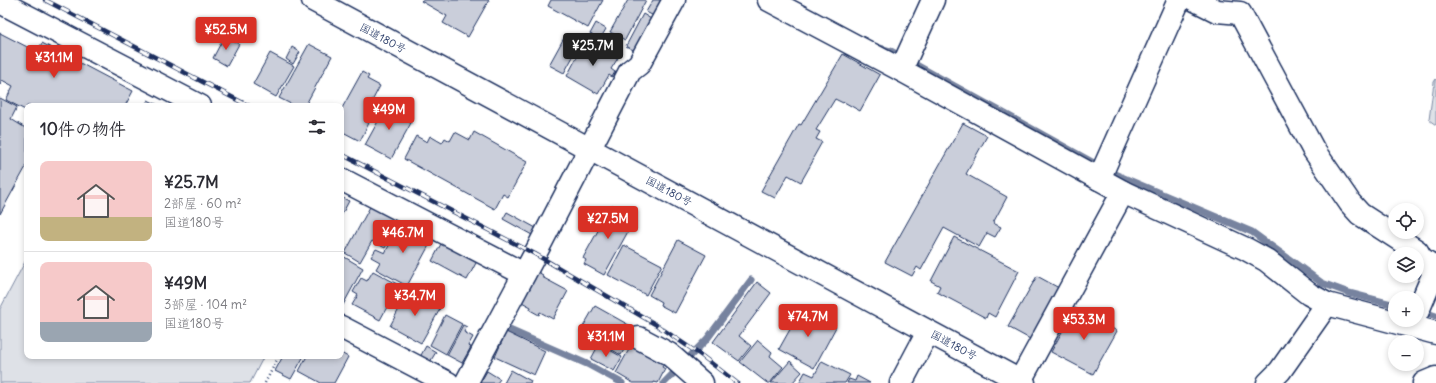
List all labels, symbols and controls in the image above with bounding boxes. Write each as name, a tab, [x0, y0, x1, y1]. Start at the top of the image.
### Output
pin: ¥52.5M	[193, 17, 259, 51]
street label: 国道180号	[357, 20, 409, 56]
text: ¥52.5M	[205, 21, 247, 38]
pin: ¥25.7M	[560, 33, 626, 67]
text: ¥25.7M	[572, 37, 614, 54]
pin: ¥31.1M	[21, 45, 87, 79]
text: ¥31.1M	[35, 49, 73, 66]
pin: ¥49M	[365, 97, 413, 131]
text: ¥49M	[372, 101, 406, 118]
icon: filters	[306, 116, 328, 138]
text: 10件の物件	[40, 118, 126, 140]
text: ¥25.7M	[164, 171, 219, 193]
street label: 国道180号	[643, 173, 695, 209]
icon: home	[72, 177, 120, 225]
text: 2部屋 · 60 m²	[164, 195, 242, 212]
map controls	[1388, 203, 1424, 371]
button: locate	[1388, 203, 1424, 239]
pin: ¥27.5M	[575, 206, 641, 240]
text: ¥27.5M	[587, 210, 629, 227]
text: 国道180号	[164, 214, 224, 231]
pin: ¥46.7M	[370, 220, 436, 254]
text: ¥46.7M	[382, 224, 424, 241]
button: layers	[1388, 247, 1424, 283]
text: ¥49M	[164, 272, 207, 294]
icon: home	[72, 278, 120, 326]
pin: ¥34.7M	[382, 283, 448, 317]
text: ¥34.7M	[394, 287, 436, 304]
button: +	[1388, 291, 1424, 327]
text: 3部屋 · 104 m²	[164, 296, 247, 313]
pin: ¥74.7M	[775, 304, 841, 338]
pin: ¥53.3M	[1051, 307, 1117, 341]
text: ¥74.7M	[788, 308, 828, 325]
text: ¥53.3M	[1062, 311, 1106, 328]
text: 国道180号	[164, 315, 224, 332]
pin: ¥31.1M	[573, 324, 639, 358]
street label: 国道180号	[928, 327, 980, 363]
text: ¥31.1M	[587, 328, 625, 345]
button: −	[1388, 335, 1424, 371]

